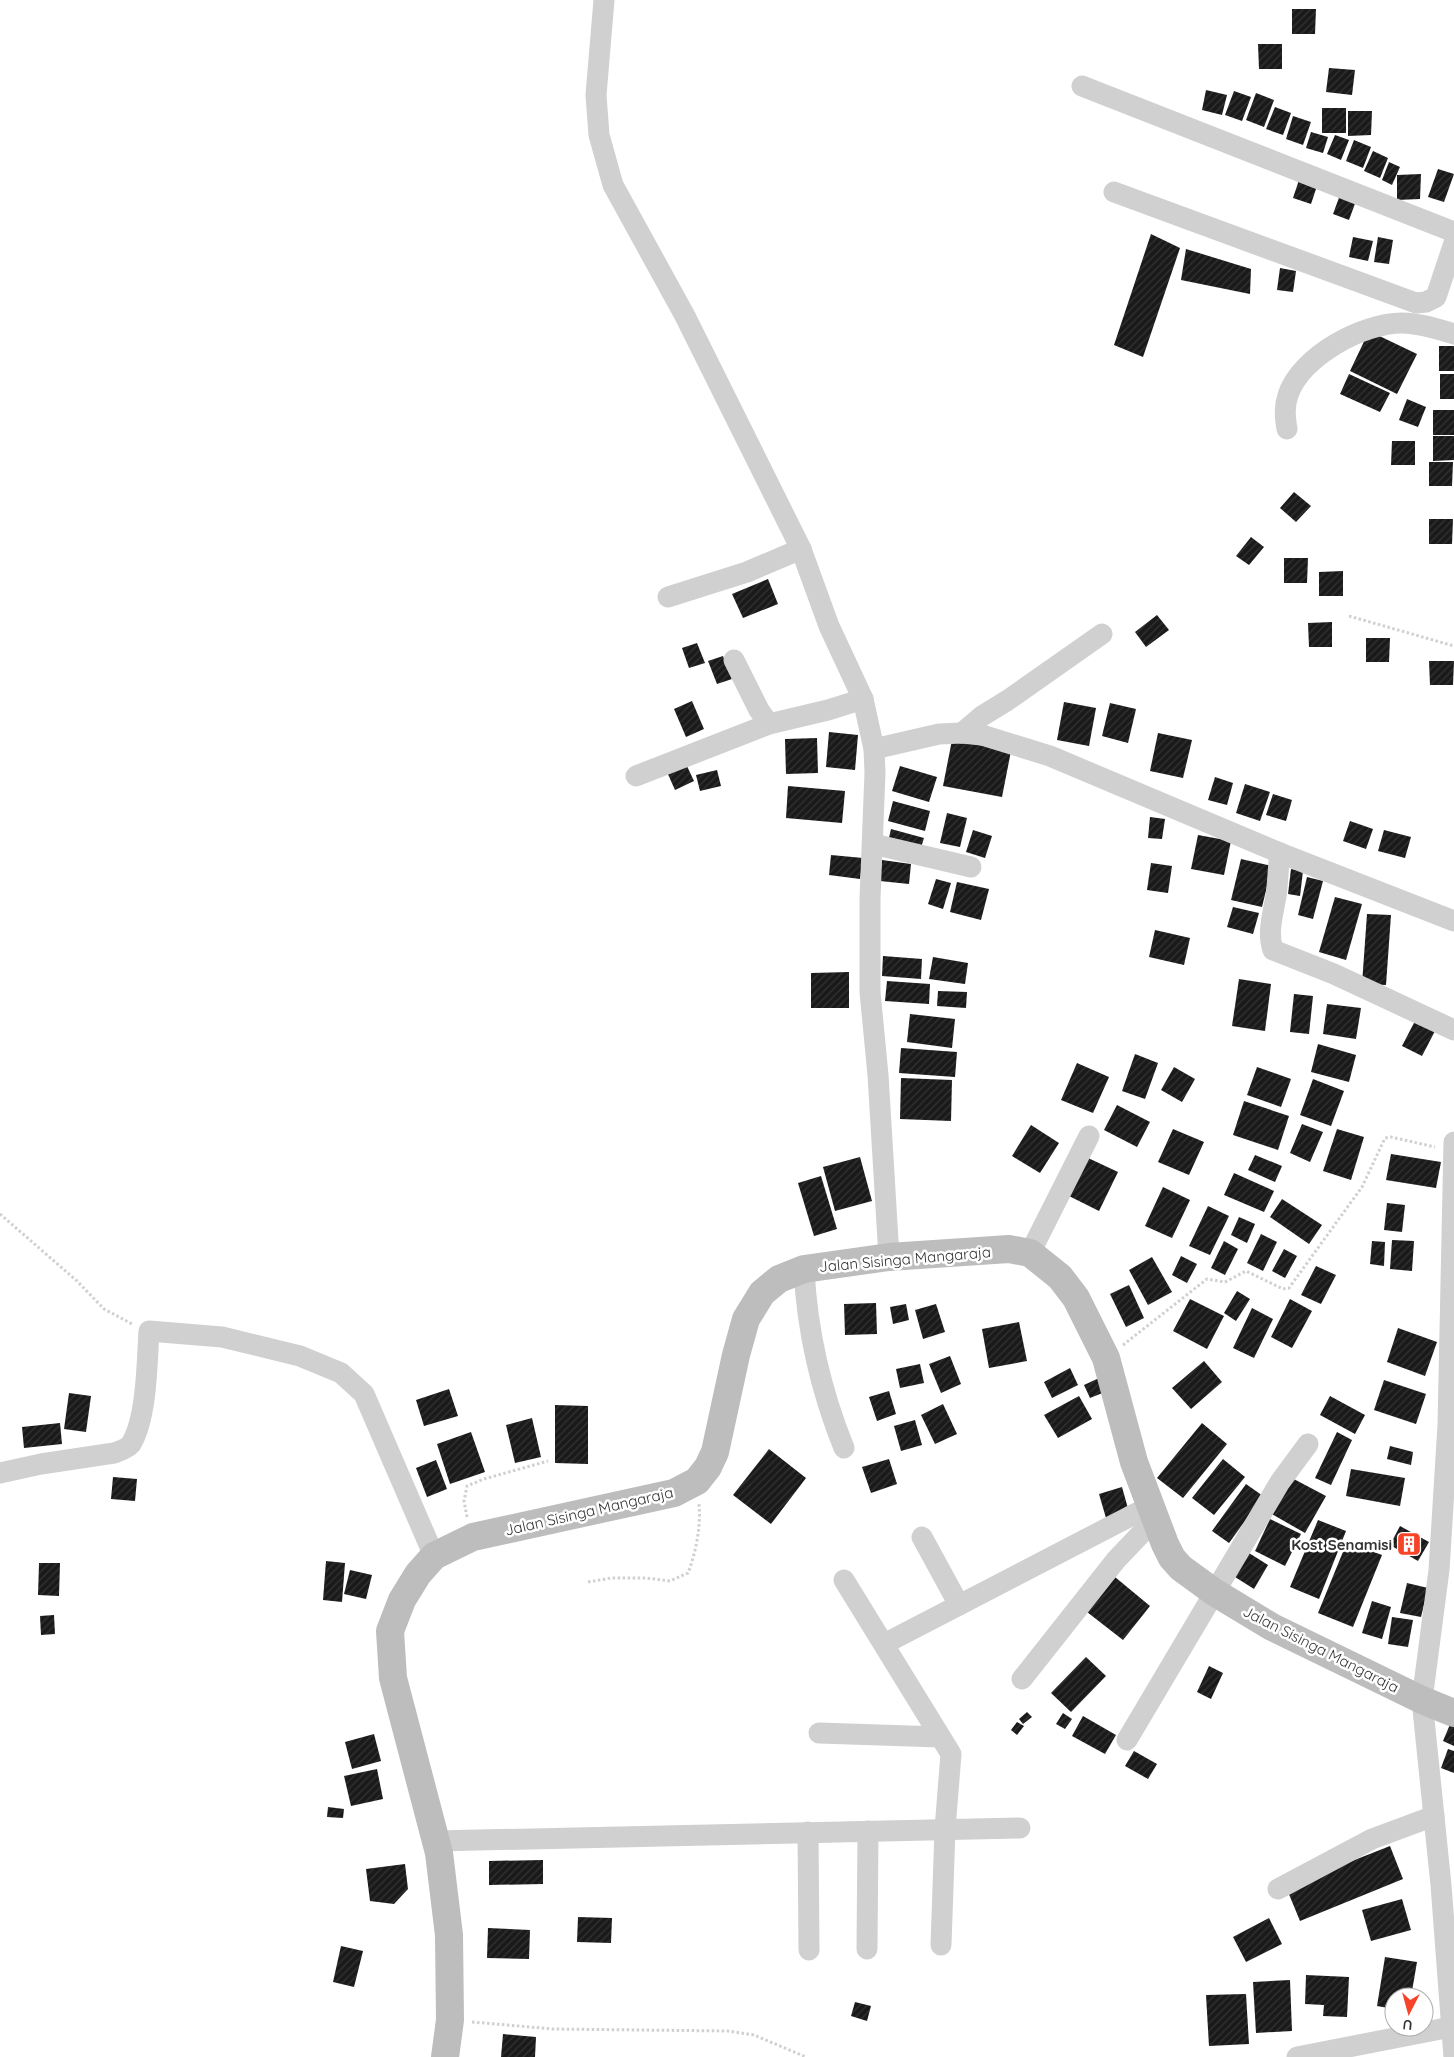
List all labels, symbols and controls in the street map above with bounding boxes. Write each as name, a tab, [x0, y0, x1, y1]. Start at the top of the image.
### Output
street label: Jalan Sisinga Mangaraja	[818, 1242, 992, 1276]
street label: Jalan Sisinga Mangaraja	[503, 1482, 675, 1540]
building icon: Kost Senamisi	[1396, 1531, 1422, 1557]
place label: Kost Senamisi	[1291, 1535, 1392, 1554]
street label: Jalan Sisinga Mangaraja	[1240, 1601, 1402, 1697]
north arrow	[1384, 1987, 1434, 2037]
text: U	[1402, 2015, 1413, 2034]

